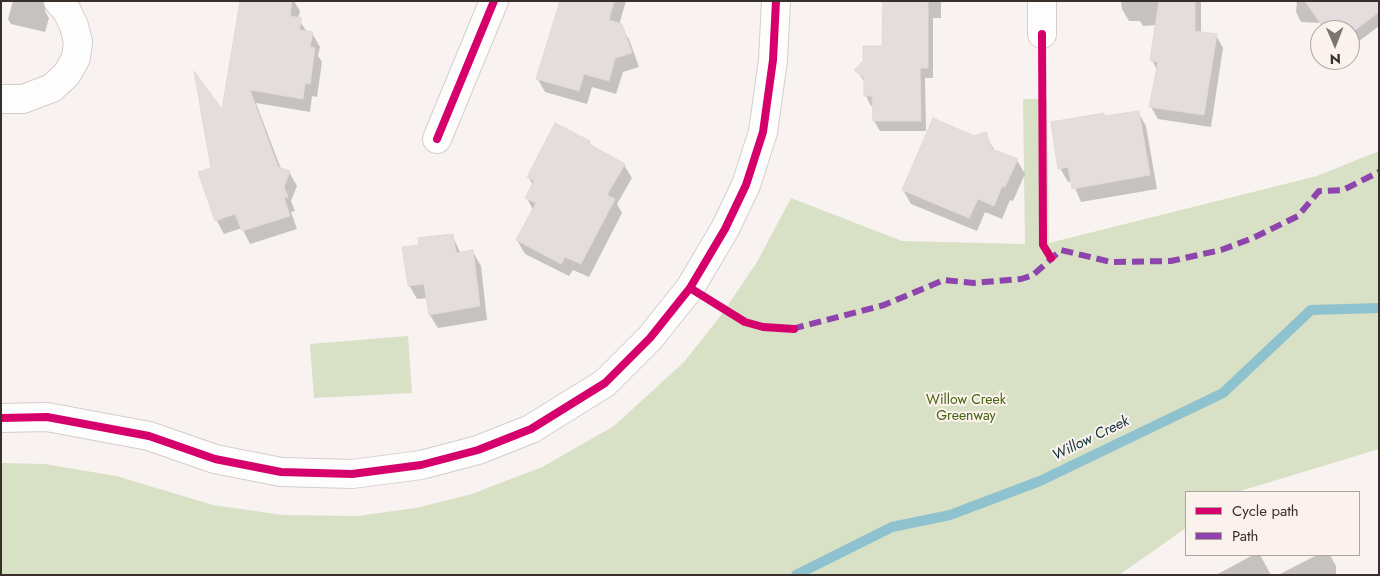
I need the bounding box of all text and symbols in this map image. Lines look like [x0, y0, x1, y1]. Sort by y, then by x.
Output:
north arrow [1310, 20, 1360, 70]
text: N [1330, 49, 1341, 69]
park label: Willow Creek Greenway [926, 393, 1006, 426]
water label: Willow Creek [1050, 413, 1132, 465]
legend [1185, 491, 1360, 556]
text: Cycle path [1232, 500, 1299, 522]
text: Path [1232, 525, 1258, 547]

